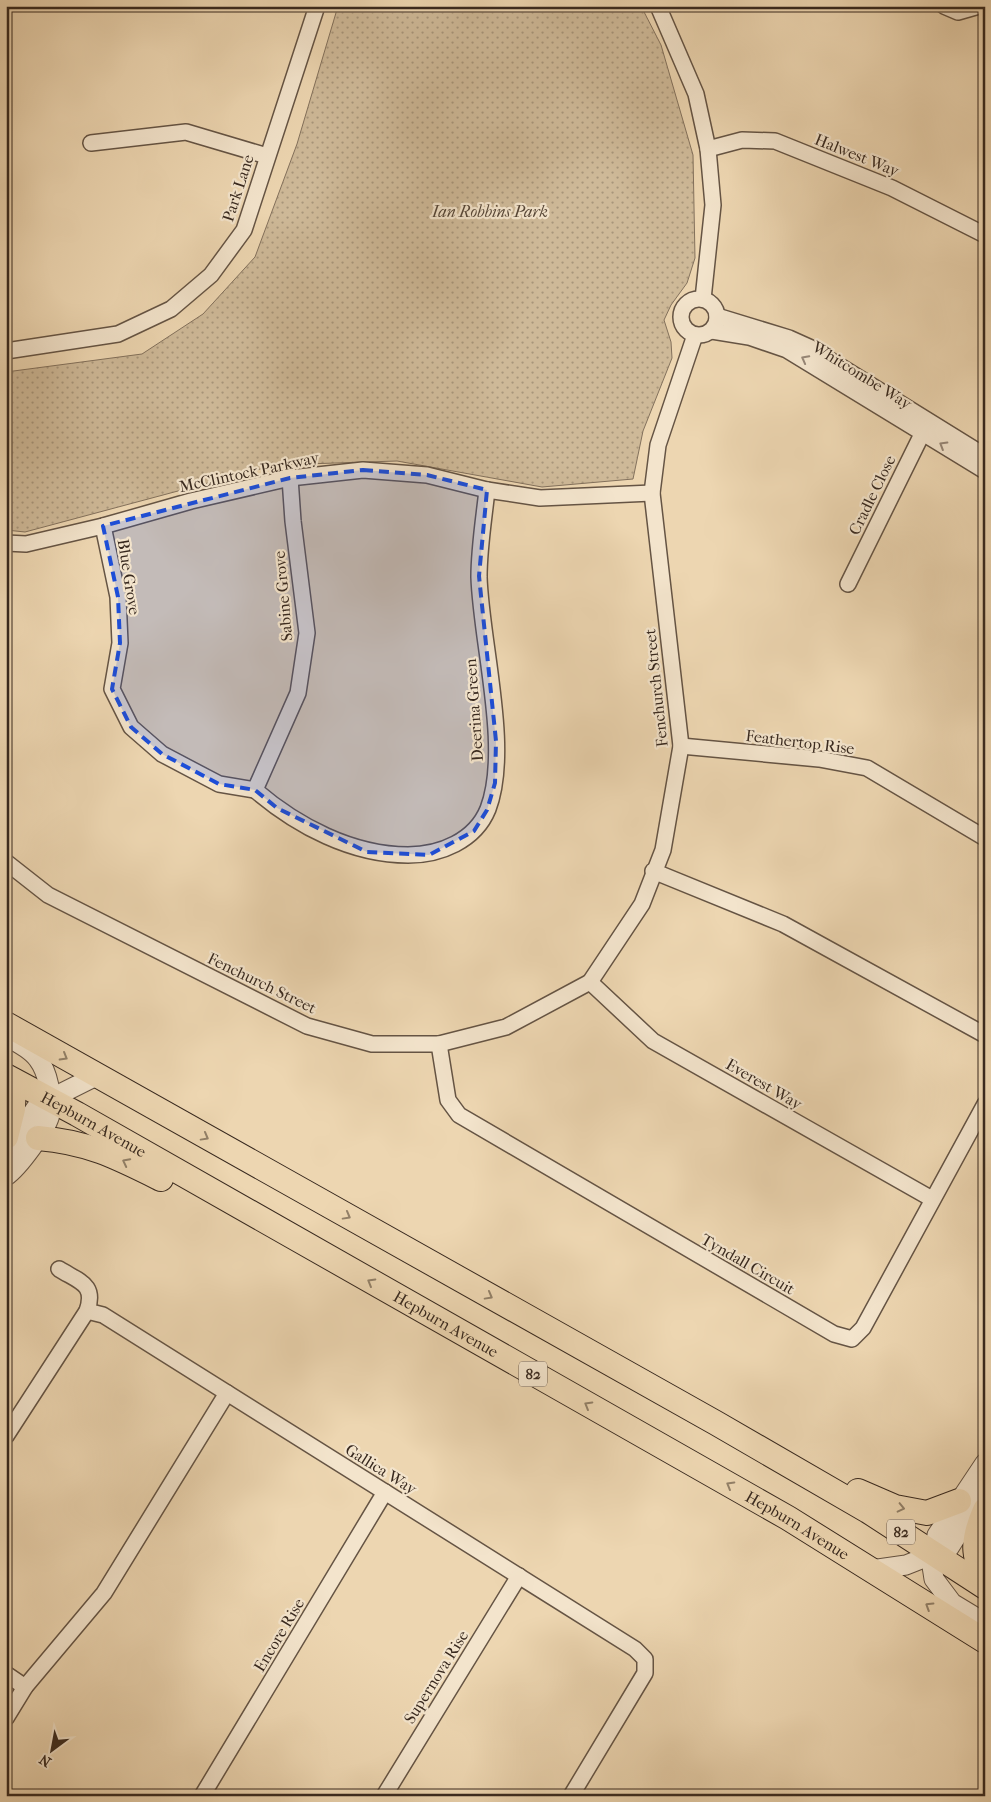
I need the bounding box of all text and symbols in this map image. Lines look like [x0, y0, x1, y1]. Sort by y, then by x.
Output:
street label: Halwest Way [812, 129, 902, 181]
street label: Park Lane [218, 152, 258, 224]
park label: Ian Robbins Park [431, 202, 548, 221]
street label: Whitcombe Way [808, 336, 916, 413]
one-way arrow [801, 356, 810, 366]
one-way arrow [939, 442, 948, 452]
street label: McClintock Parkway [177, 448, 321, 496]
street label: Cradle Close [845, 452, 899, 538]
street label: Blue Grove [114, 538, 144, 616]
street label: Sabine Grove [270, 550, 296, 642]
street label: Fenchurch Street [640, 628, 672, 748]
street label: Deerina Green [461, 657, 487, 762]
street label: Feathertop Rise [745, 726, 855, 758]
street label: Fenchurch Street [204, 948, 320, 1018]
one-way arrow [58, 1051, 67, 1061]
street label: Everest Way [722, 1055, 806, 1114]
street label: Hepburn Avenue [38, 1087, 150, 1161]
one-way arrow [200, 1131, 209, 1141]
one-way arrow [122, 1158, 131, 1168]
one-way arrow [342, 1210, 351, 1220]
street label: Tyndall Circuit [698, 1229, 799, 1299]
one-way arrow [367, 1279, 376, 1289]
street label: Hepburn Avenue [390, 1286, 502, 1361]
one-way arrow [483, 1289, 492, 1299]
road number: 82 [519, 1362, 547, 1386]
one-way arrow [585, 1402, 594, 1412]
street label: Gallica Way [342, 1440, 421, 1499]
one-way arrow [726, 1482, 735, 1492]
street label: Hepburn Avenue [742, 1486, 853, 1563]
one-way arrow [897, 1502, 906, 1513]
road number: 82 [887, 1520, 915, 1544]
street label: Encore Rise [250, 1595, 308, 1675]
one-way arrow [925, 1602, 934, 1612]
street label: Supernova Rise [400, 1627, 472, 1727]
north arrow [28, 1724, 78, 1774]
text: N [36, 1750, 54, 1771]

